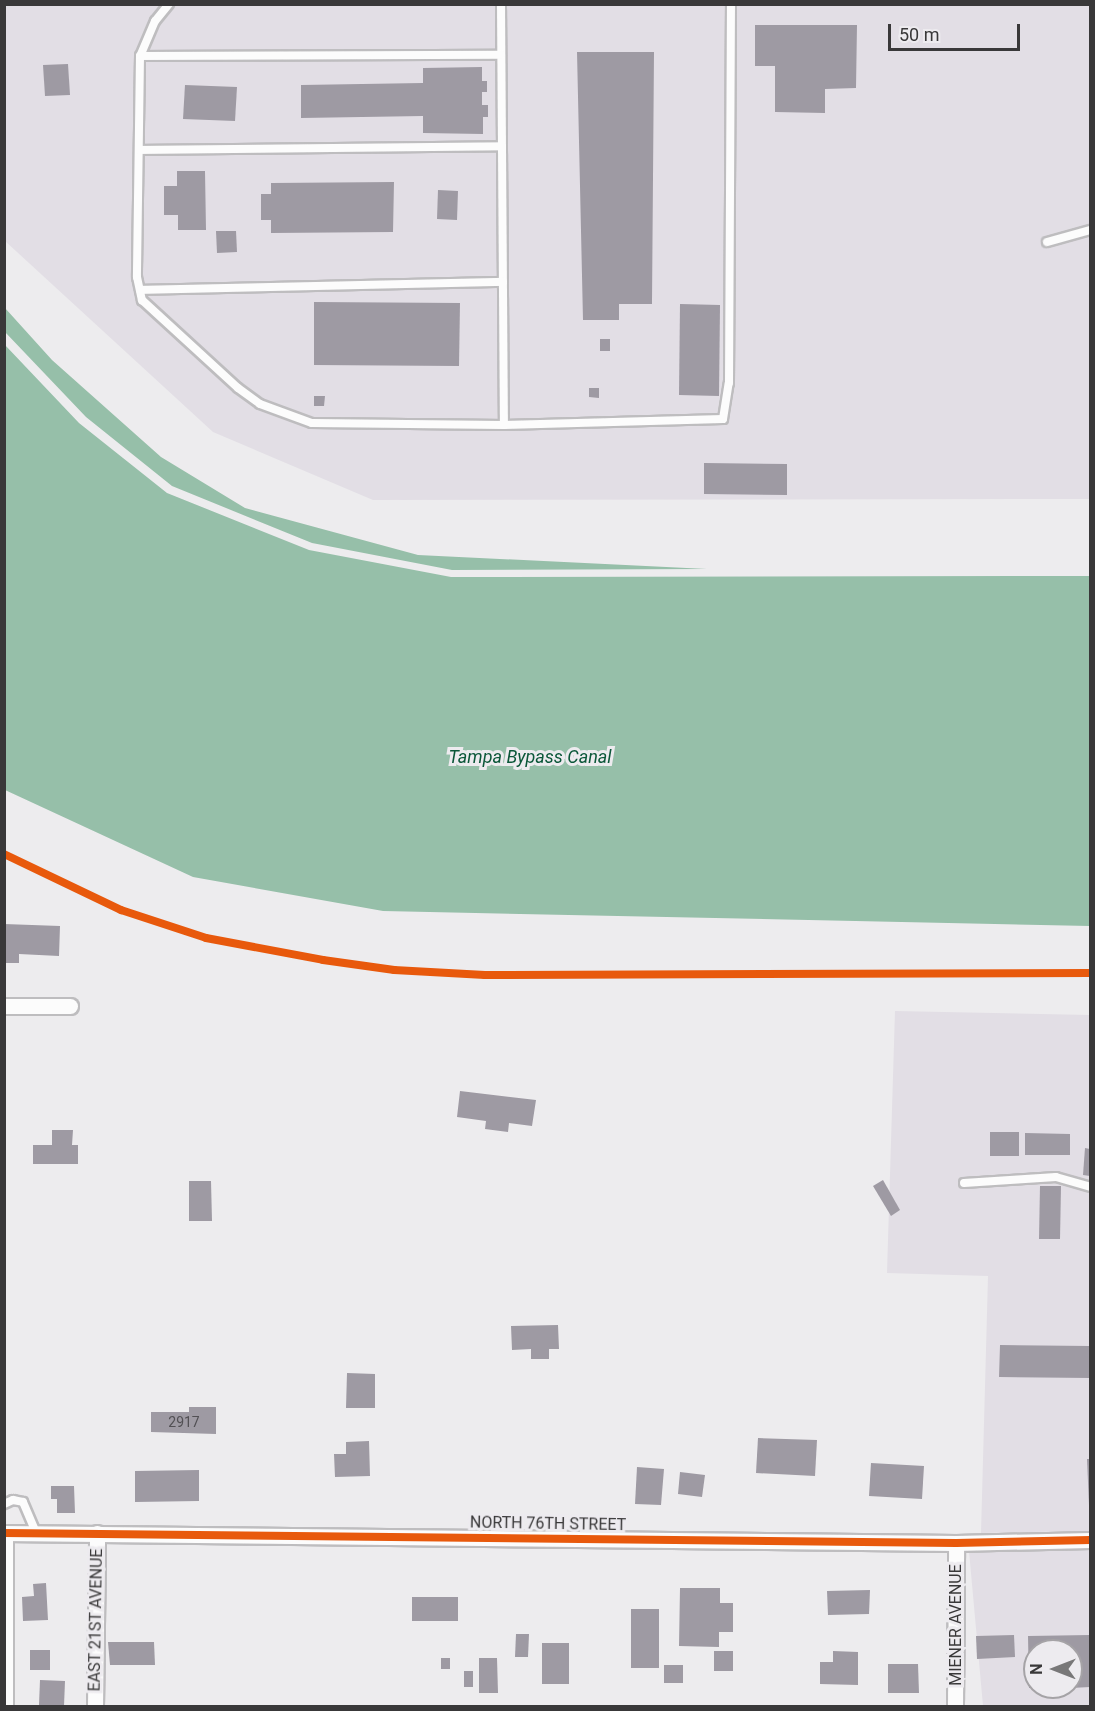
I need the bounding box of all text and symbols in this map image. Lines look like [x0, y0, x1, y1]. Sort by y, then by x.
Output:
scale bar [891, 12, 1023, 50]
text: 50 m [899, 24, 939, 45]
water label: Tampa Bypass Canal [448, 746, 612, 768]
house number: 2917 [168, 1414, 200, 1430]
street label: NORTH 76TH STREET [470, 1513, 626, 1535]
street label: EAST 21ST AVENUE [85, 1548, 107, 1692]
street label: MIENER AVENUE [946, 1564, 966, 1686]
north arrow [1023, 1639, 1083, 1699]
text: N [1027, 1663, 1046, 1675]

